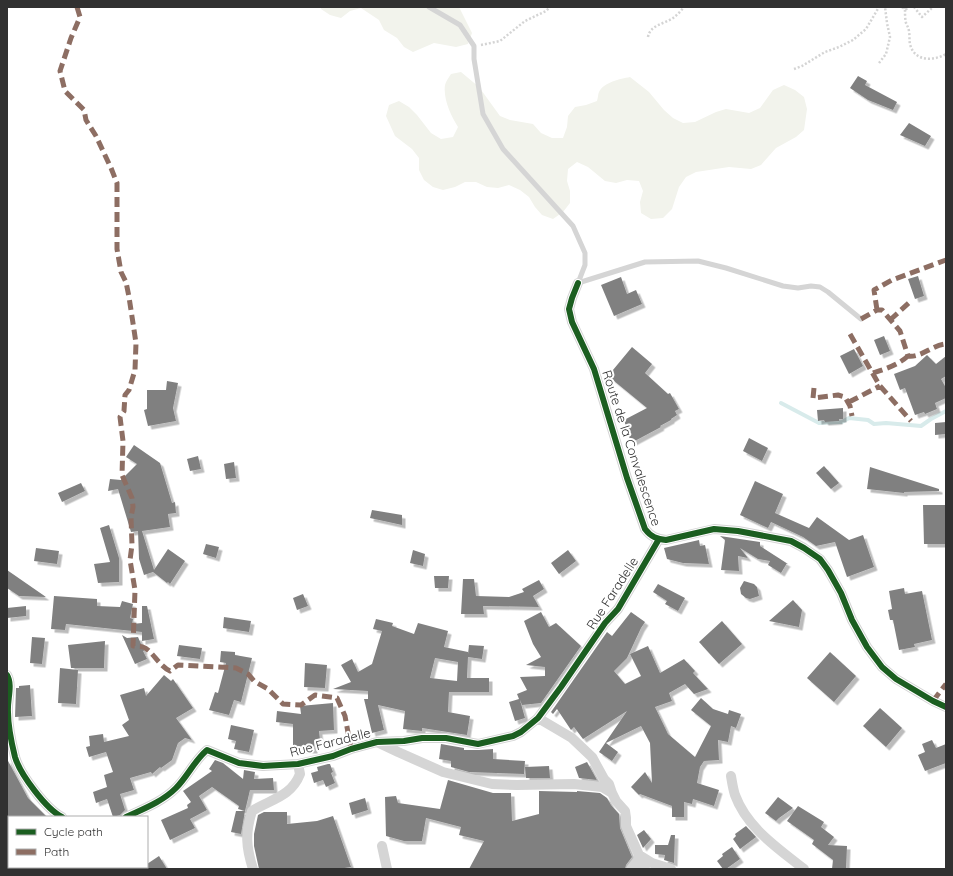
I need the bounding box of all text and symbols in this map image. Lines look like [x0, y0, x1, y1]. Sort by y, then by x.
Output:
street label: Route de la Convalescence [599, 368, 665, 528]
street label: Rue Faradelle [583, 554, 641, 632]
street label: Rue Faradelle [288, 724, 372, 760]
legend [8, 816, 148, 868]
text: Cycle path [44, 824, 103, 839]
text: Path [44, 844, 69, 859]

